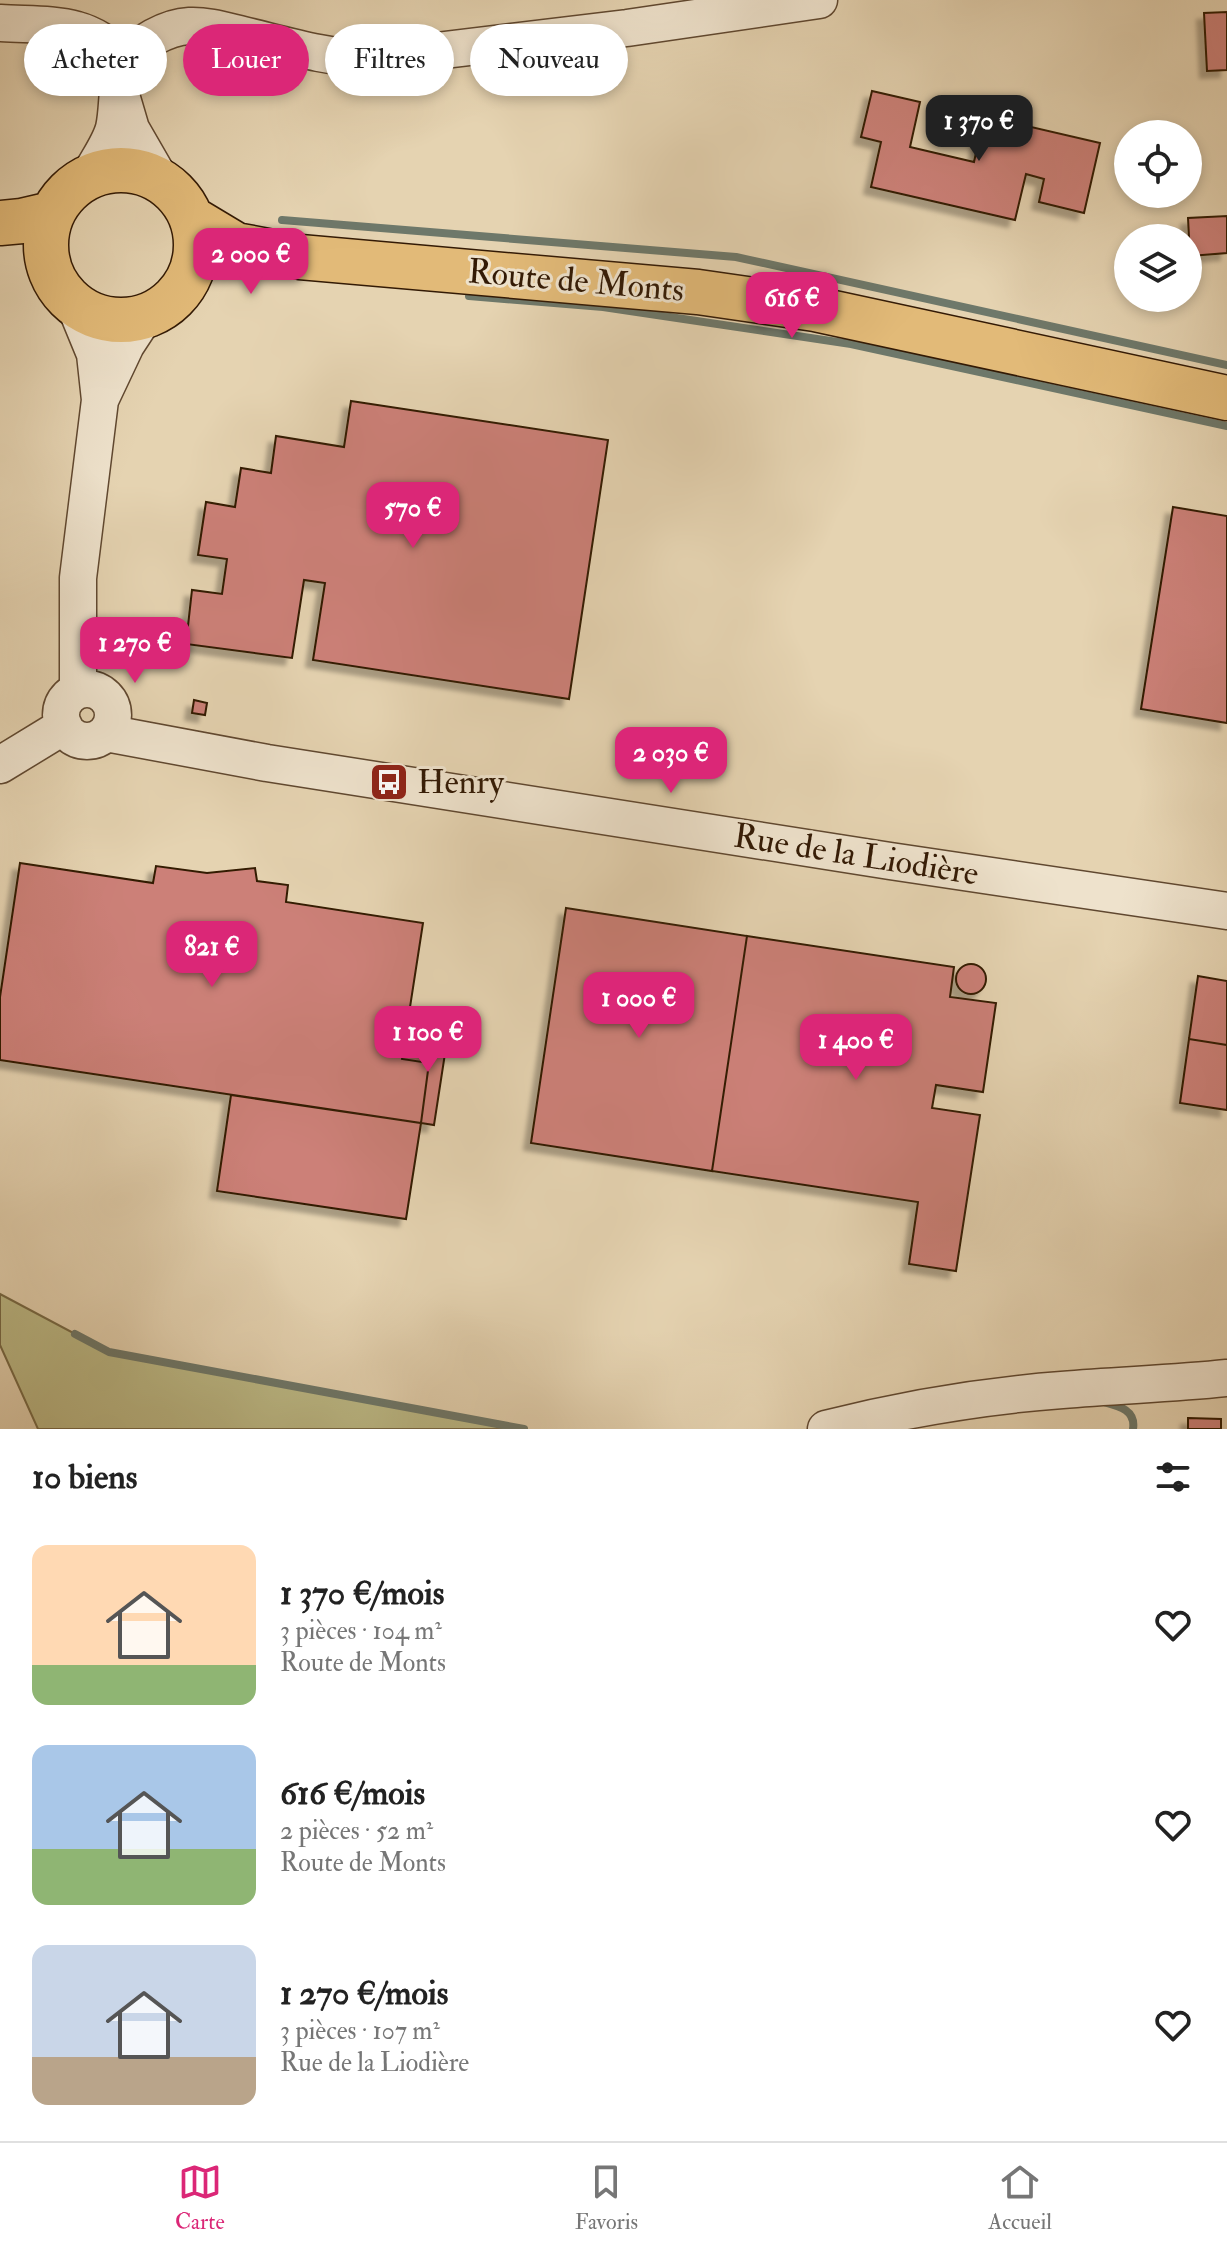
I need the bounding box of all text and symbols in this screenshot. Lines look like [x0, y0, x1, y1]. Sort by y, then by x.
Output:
chip: Acheter [24, 24, 167, 96]
chip: Louer [183, 24, 309, 96]
chip: Filtres [325, 24, 454, 96]
chip: Nouveau [470, 24, 628, 96]
pin: 1 370 € [905, 95, 1053, 163]
text: 1 370 € [944, 105, 1014, 137]
map controls [1114, 120, 1202, 312]
button: locate [1114, 120, 1202, 208]
button: layers [1114, 224, 1202, 312]
pin: 2 000 € [177, 228, 325, 296]
text: 2 000 € [211, 238, 291, 270]
street label: Route de Monts [466, 250, 686, 312]
pin: 616 € [736, 272, 848, 340]
text: 616 € [764, 282, 820, 314]
pin: 570 € [357, 482, 469, 550]
text: 570 € [384, 492, 442, 524]
pin: 1 270 € [61, 617, 209, 685]
text: 1 270 € [98, 627, 172, 659]
pin: 2 030 € [597, 727, 745, 795]
text: 2 030 € [633, 737, 709, 769]
bus stop icon: Henry [368, 761, 410, 803]
place label: Henry [417, 761, 505, 804]
street label: Rue de la Liodière [730, 814, 982, 896]
pin: 821 € [156, 921, 268, 989]
text: 821 € [184, 931, 240, 963]
pin: 1 000 € [565, 972, 713, 1040]
text: 1 000 € [601, 982, 677, 1014]
pin: 1 100 € [354, 1006, 502, 1074]
pin: 1 400 € [782, 1014, 930, 1082]
text: 1 100 € [392, 1016, 464, 1048]
text: 1 400 € [818, 1024, 894, 1056]
icon: filters [1151, 1455, 1195, 1499]
text: 10 biens [32, 1456, 137, 1499]
text: 1 370 €/mois [280, 1572, 444, 1615]
icon: home [96, 1577, 192, 1673]
icon: heart [1151, 1603, 1195, 1647]
text: 3 pièces · 104 m² [280, 1615, 442, 1647]
text: Route de Monts [280, 1647, 446, 1679]
text: 616 €/mois [280, 1772, 425, 1815]
icon: home [96, 1777, 192, 1873]
icon: heart [1151, 1803, 1195, 1847]
text: 2 pièces · 52 m² [280, 1815, 433, 1847]
text: Route de Monts [280, 1847, 446, 1879]
text: 1 270 €/mois [280, 1972, 448, 2015]
icon: home [96, 1977, 192, 2073]
icon: heart [1151, 2003, 1195, 2047]
text: 3 pièces · 107 m² [280, 2015, 440, 2047]
text: Rue de la Liodière [280, 2047, 469, 2079]
tab: Carte [175, 2160, 225, 2236]
tab: Favoris [575, 2160, 638, 2236]
tab: Accueil [988, 2160, 1052, 2236]

